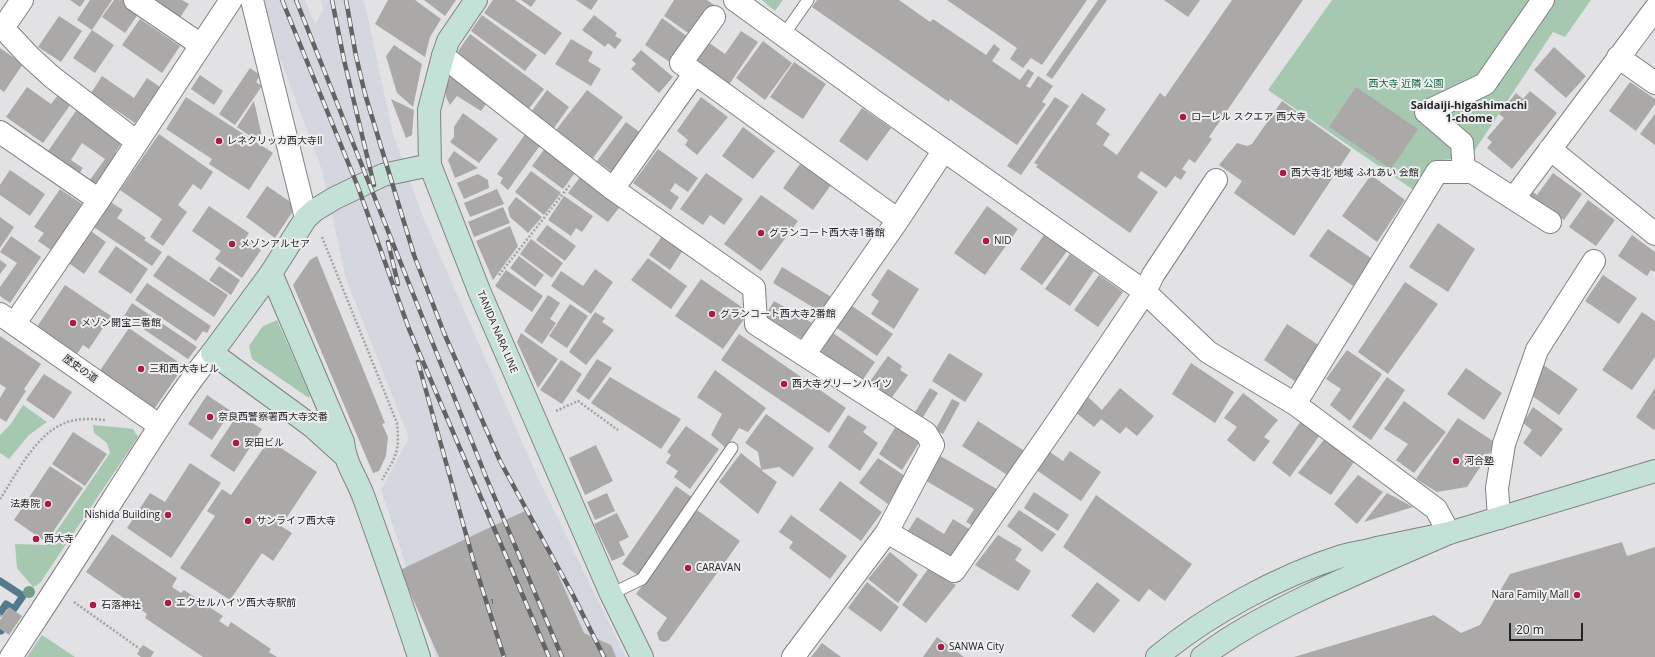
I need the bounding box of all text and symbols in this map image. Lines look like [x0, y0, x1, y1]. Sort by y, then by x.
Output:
park label: 西大寺 近隣 公園 [1368, 78, 1444, 90]
district label: Saidaiji-higashimachi 1-chome [1411, 99, 1527, 125]
place label: ローレル スクエア 西大寺 [1191, 111, 1306, 123]
marker: ローレル スクエア 西大寺 [1178, 112, 1188, 122]
place label: レネクリッカ西大寺II [227, 135, 323, 147]
marker: レネクリッカ西大寺II [214, 136, 224, 146]
place label: 西大寺北 地域 ふれあい 会館 [1291, 167, 1419, 179]
marker: 西大寺北 地域 ふれあい 会館 [1278, 168, 1288, 178]
place label: グランコート西大寺1番館 [769, 227, 885, 239]
marker: グランコート西大寺1番館 [756, 228, 766, 238]
place label: NID [994, 235, 1012, 247]
marker: NID [981, 236, 991, 246]
place label: メゾンアルセア [240, 238, 310, 250]
marker: メゾンアルセア [227, 239, 237, 249]
street label: TANIDA NARA LINE [474, 289, 520, 375]
place label: グランコート西大寺2番館 [720, 308, 836, 320]
marker: グランコート西大寺2番館 [707, 309, 717, 319]
place label: メゾン開宝二番館 [81, 317, 161, 329]
marker: メゾン開宝二番館 [68, 318, 78, 328]
street label: 歴史の道 [60, 353, 100, 385]
place label: 三和西大寺ビル [149, 363, 219, 375]
marker: 三和西大寺ビル [136, 364, 146, 374]
place label: 西大寺グリーンハイツ [792, 378, 892, 390]
marker: 西大寺グリーンハイツ [779, 379, 789, 389]
place label: 奈良西警察署西大寺交番 [218, 411, 328, 423]
marker: 奈良西警察署西大寺交番 [205, 412, 215, 422]
place label: 安田ビル [244, 437, 284, 449]
marker: 安田ビル [231, 438, 241, 448]
place label: 河合塾 [1464, 455, 1494, 467]
marker: 河合塾 [1451, 456, 1461, 466]
place label: 法寿院 [10, 498, 40, 510]
marker: 法寿院 [43, 499, 53, 509]
place label: Nishida Building [84, 509, 160, 521]
marker: Nishida Building [163, 510, 173, 520]
place label: サンライフ西大寺 [256, 515, 336, 527]
marker: サンライフ西大寺 [243, 516, 253, 526]
place label: 西大寺 [44, 533, 74, 545]
marker: 西大寺 [31, 534, 41, 544]
place label: CARAVAN [696, 562, 741, 574]
marker: CARAVAN [683, 563, 693, 573]
place label: Nara Family Mall [1491, 589, 1569, 601]
marker: Nara Family Mall [1572, 590, 1582, 600]
place label: エクセルハイツ西大寺駅前 [176, 597, 296, 609]
house number: 1 [490, 597, 494, 607]
marker: エクセルハイツ西大寺駅前 [163, 598, 173, 608]
place label: 石落神社 [101, 599, 141, 611]
marker: 石落神社 [88, 600, 98, 610]
scale bar [1511, 615, 1585, 641]
text: 20 m [1516, 621, 1544, 638]
place label: SANWA City [949, 641, 1004, 653]
marker: SANWA City [936, 642, 946, 652]

